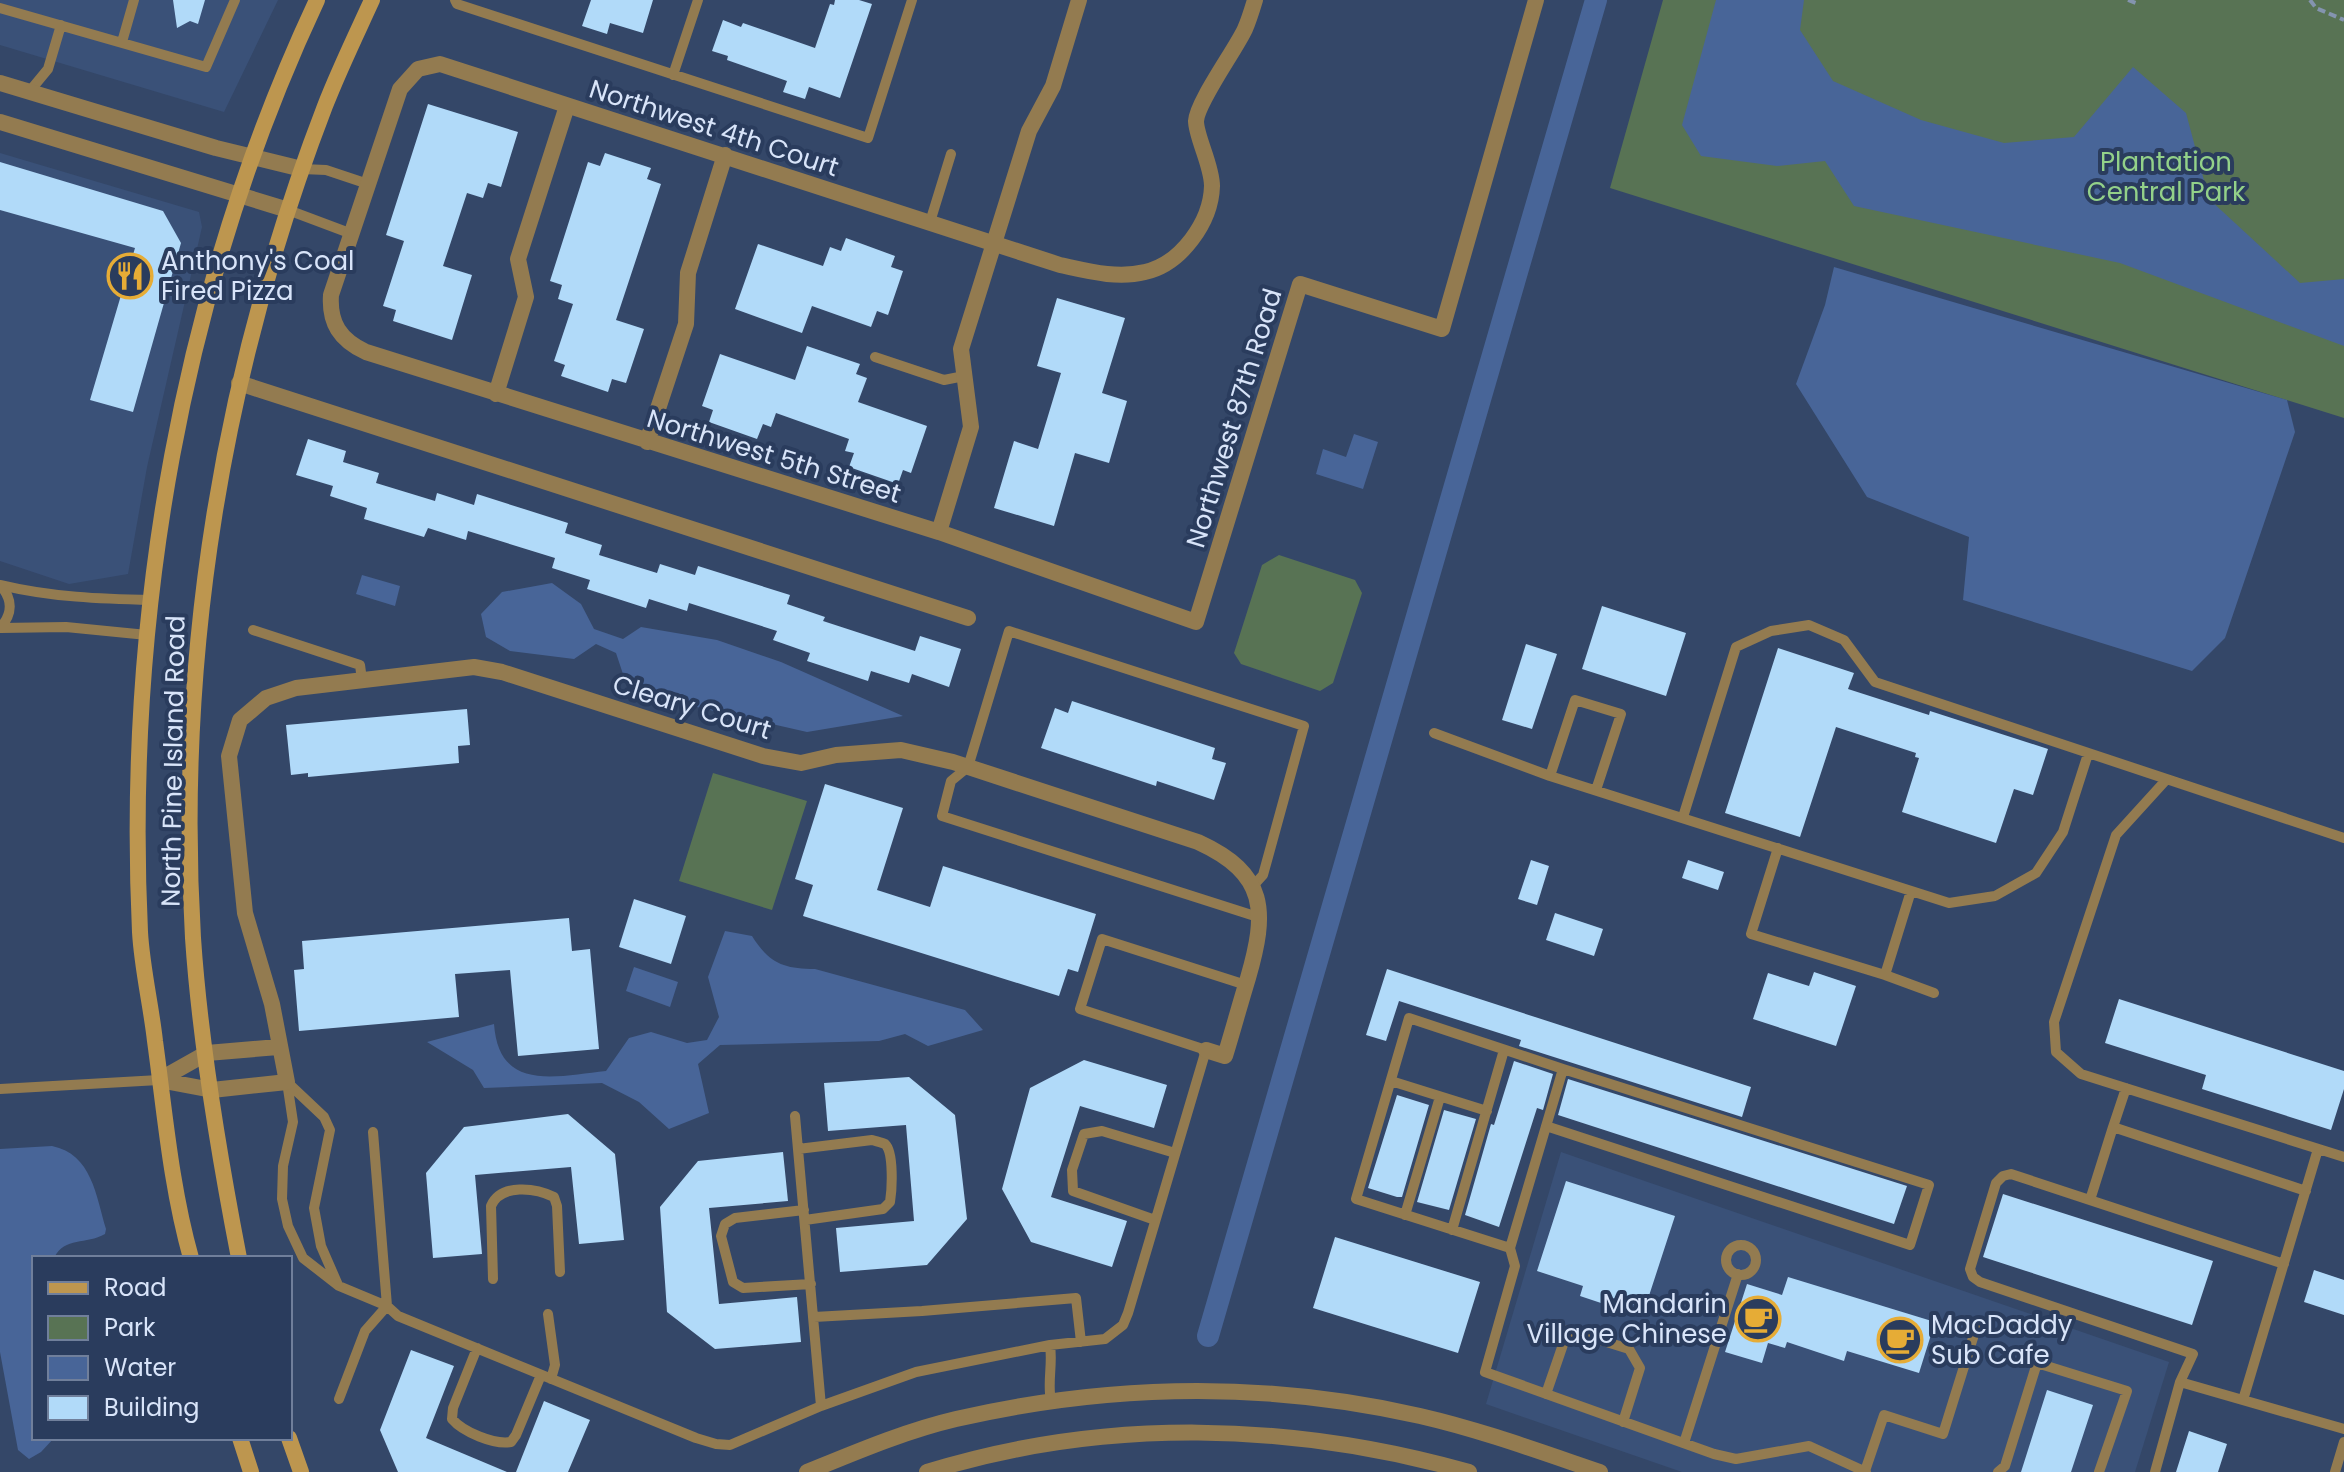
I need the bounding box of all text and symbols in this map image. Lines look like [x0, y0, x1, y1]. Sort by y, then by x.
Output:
street label: Northwest 4th Court [585, 71, 843, 185]
park label: Plantation Central Park [2087, 144, 2246, 210]
place label: Anthony's Coal Fired Pizza [161, 243, 355, 309]
restaurant icon: Anthony's Coal Fired Pizza [106, 252, 154, 300]
street label: Northwest 87th Road [1177, 284, 1291, 552]
street label: Northwest 5th Street [643, 400, 905, 512]
street label: North Pine Island Road [152, 615, 194, 907]
street label: Cleary Court [608, 666, 776, 748]
legend [32, 1256, 292, 1440]
text: Road [104, 1271, 166, 1304]
place label: Mandarin Village Chinese [1526, 1286, 1727, 1352]
cafe icon: Mandarin Village Chinese [1734, 1295, 1782, 1343]
place label: MacDaddy Sub Cafe [1931, 1307, 2073, 1373]
text: Park [104, 1311, 156, 1344]
cafe icon: MacDaddy Sub Cafe [1876, 1316, 1924, 1364]
text: Water [104, 1351, 176, 1384]
text: Building [104, 1391, 200, 1424]

